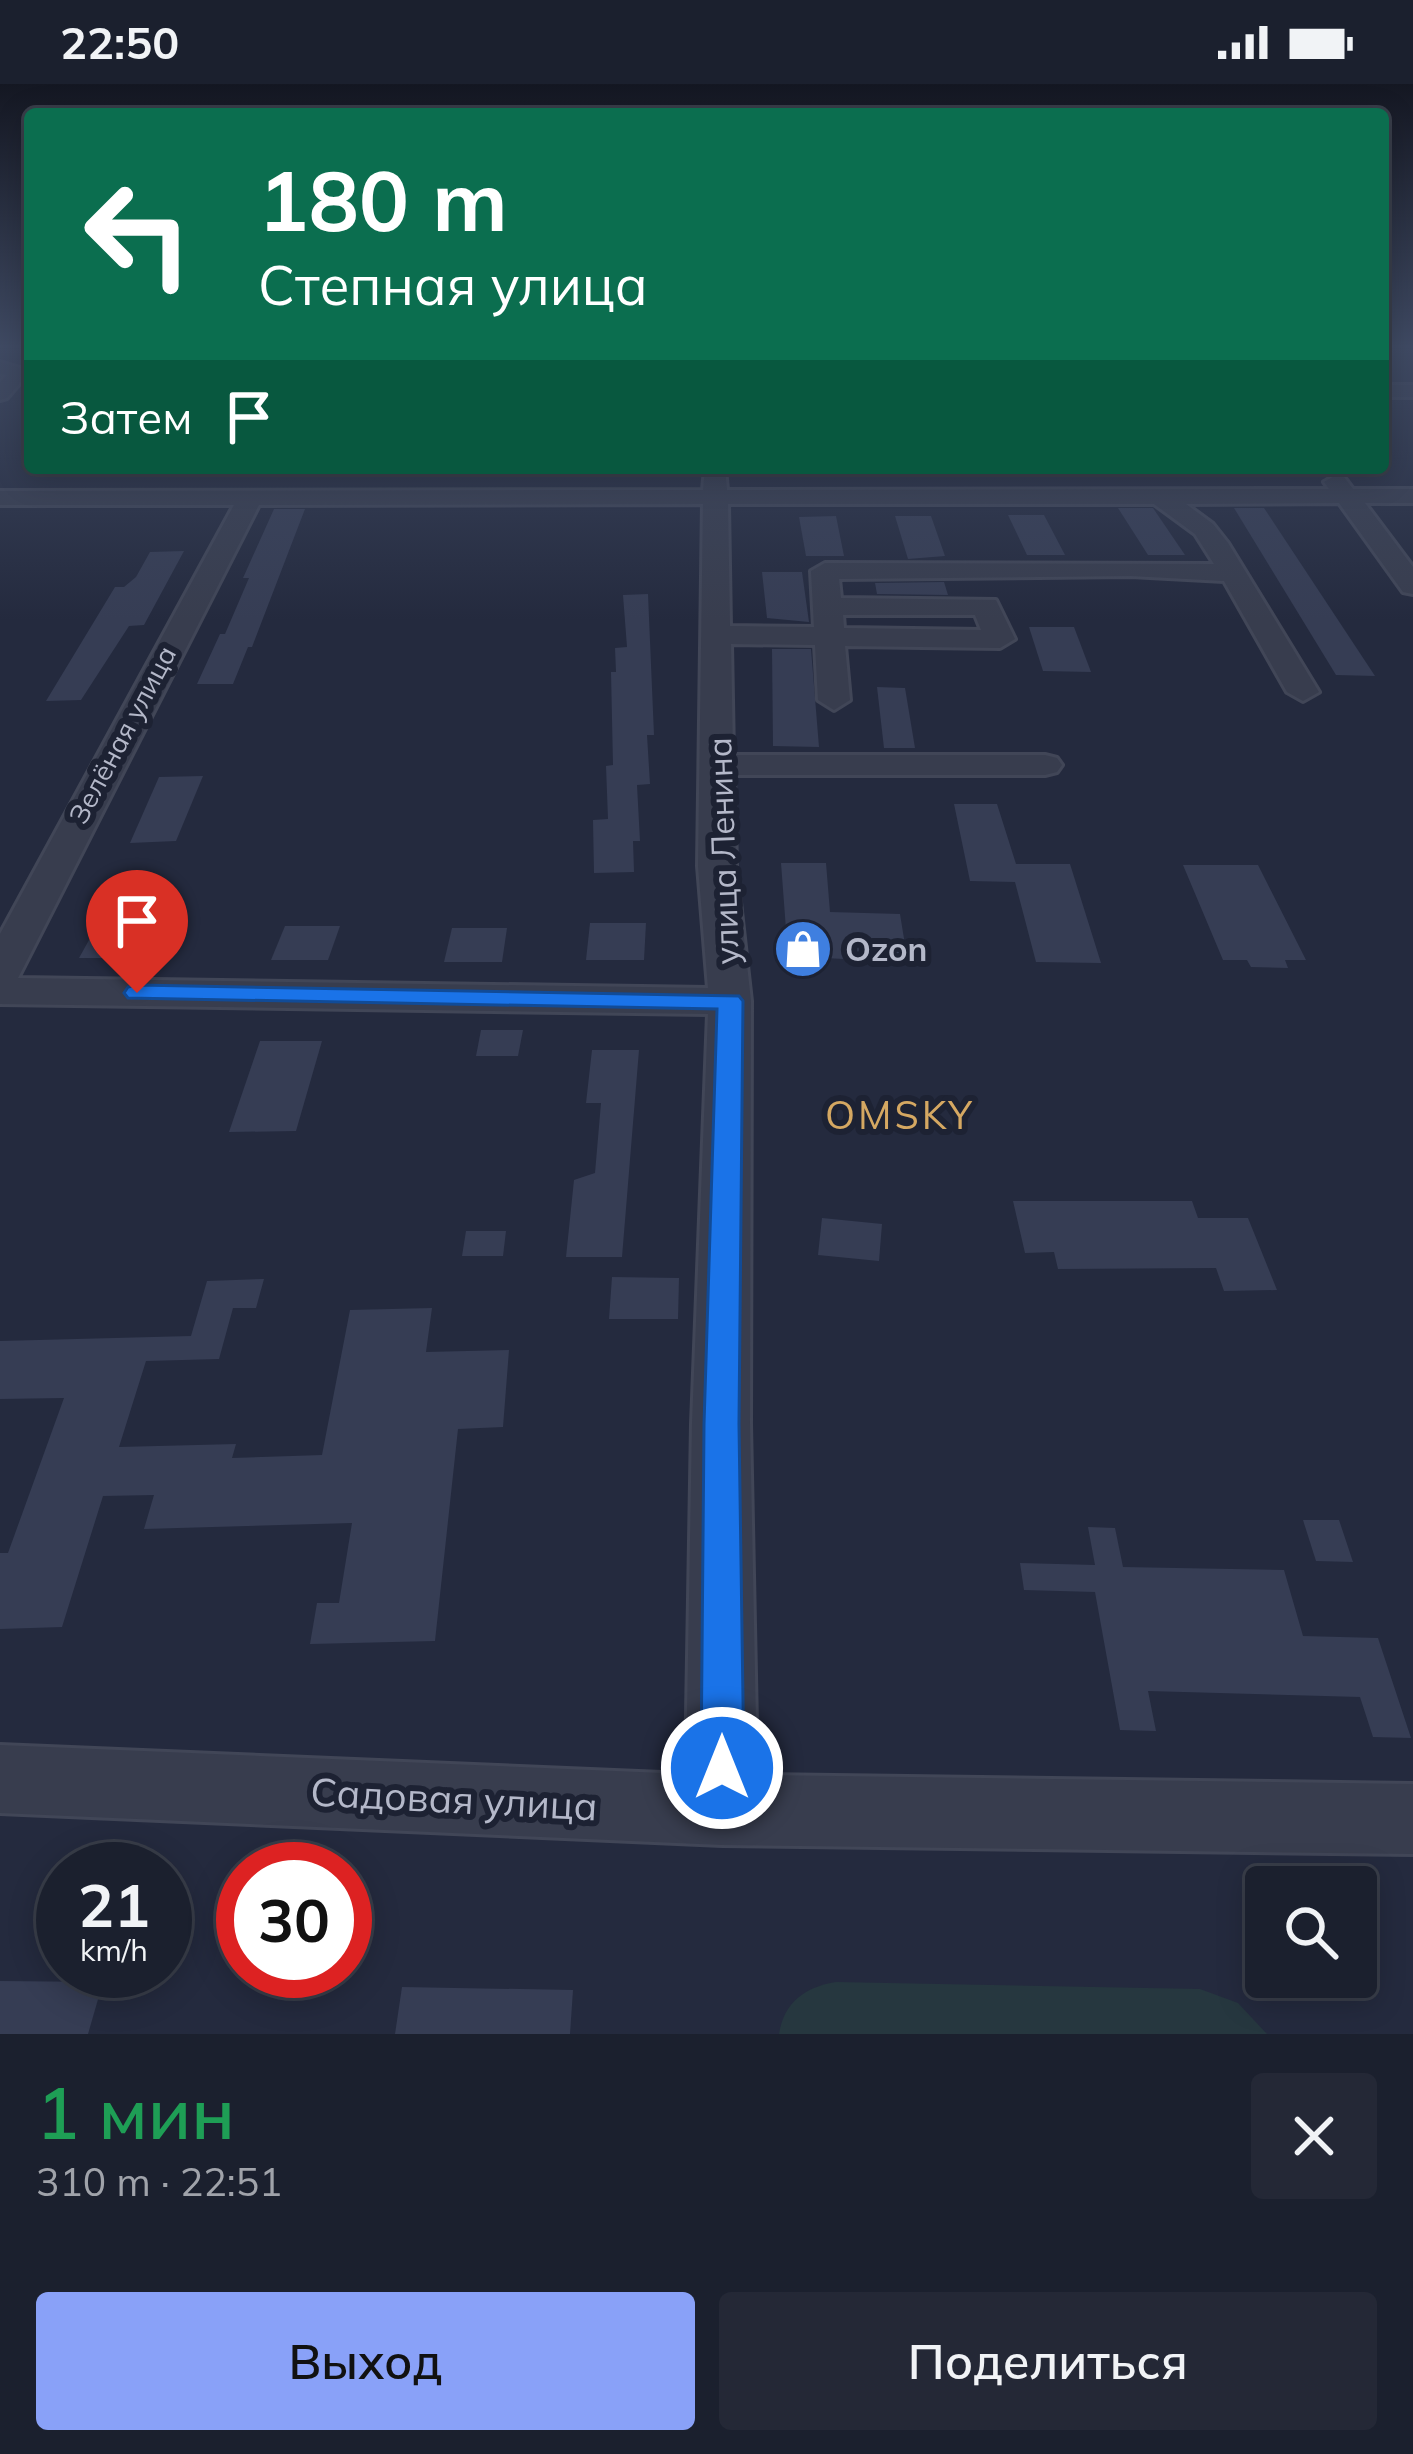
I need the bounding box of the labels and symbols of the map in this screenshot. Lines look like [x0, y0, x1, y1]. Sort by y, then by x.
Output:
street label: Зелёная улица [61, 640, 183, 829]
street label: улица Ленина [698, 737, 747, 965]
pin [86, 870, 188, 993]
shop icon: Ozon [772, 918, 834, 980]
place label: Ozon [845, 928, 927, 969]
district label: OMSKY [825, 1090, 975, 1139]
position arrow [659, 1705, 785, 1831]
street label: Садовая улица [309, 1767, 599, 1830]
speed limit sign: 30 [216, 1842, 372, 1998]

